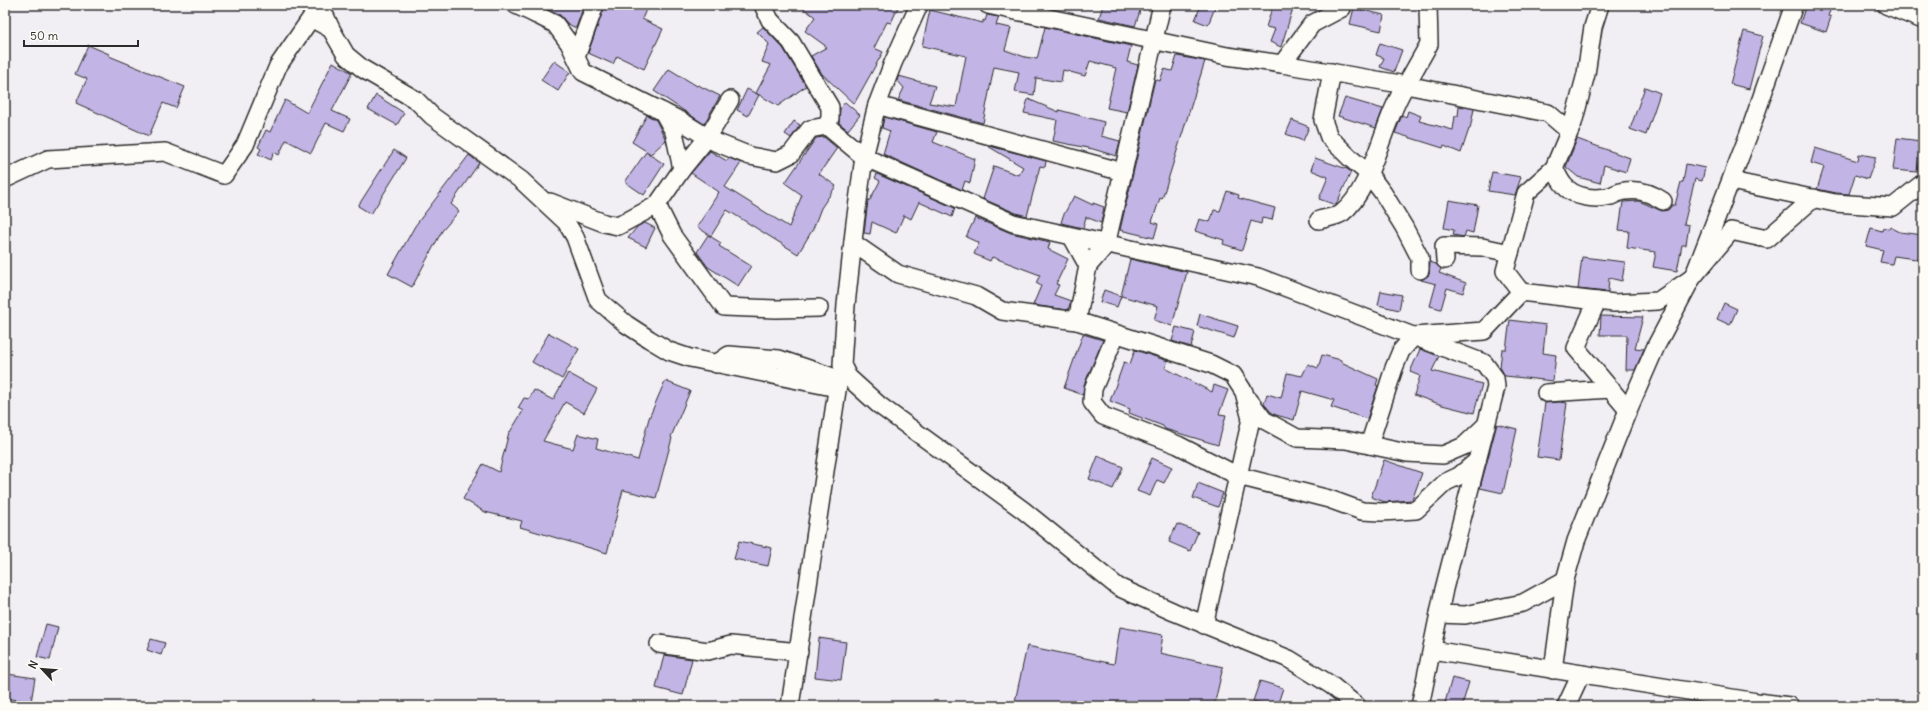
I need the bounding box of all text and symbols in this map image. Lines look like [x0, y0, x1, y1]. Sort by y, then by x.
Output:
scale bar [24, 22, 138, 48]
text: 50 m [30, 28, 59, 43]
north arrow [22, 649, 62, 689]
text: N [25, 658, 41, 671]

